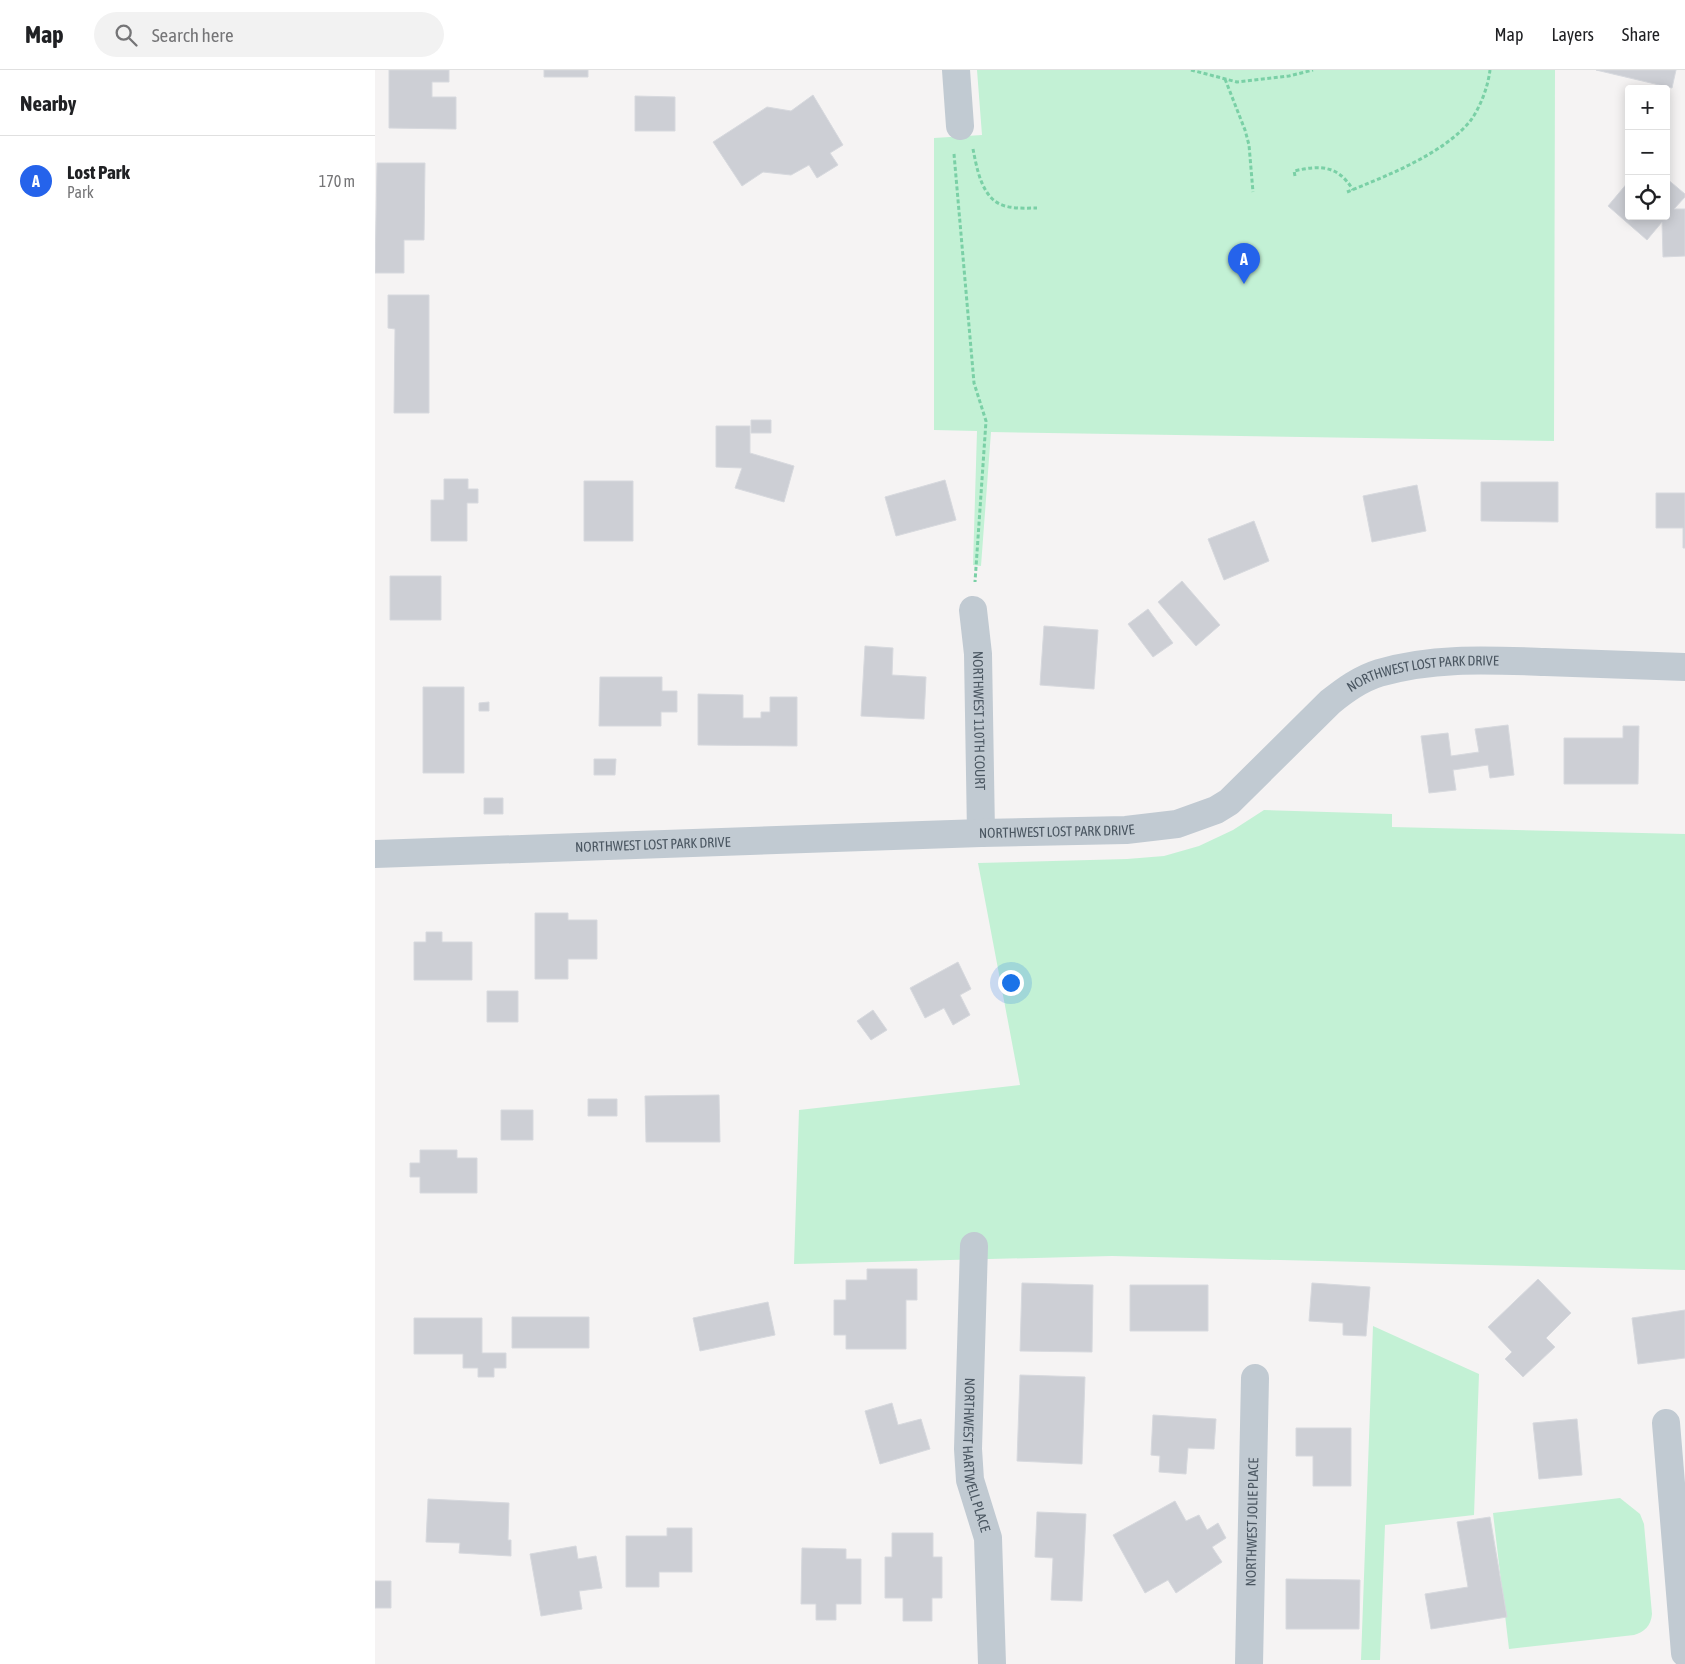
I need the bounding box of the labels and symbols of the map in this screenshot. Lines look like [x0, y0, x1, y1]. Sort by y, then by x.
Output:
pin: A [1228, 243, 1260, 284]
street label: NORTHWEST 110TH COURT [970, 651, 988, 791]
street label: NORTHWEST LOST PARK DRIVE [1344, 652, 1499, 695]
street label: NORTHWEST LOST PARK DRIVE [979, 821, 1135, 841]
street label: NORTHWEST LOST PARK DRIVE [575, 834, 731, 855]
your location [998, 970, 1024, 996]
street label: NORTHWEST HARTWELL PLACE [960, 1378, 994, 1534]
street label: NORTHWEST JOLIE PLACE [1243, 1457, 1261, 1587]

